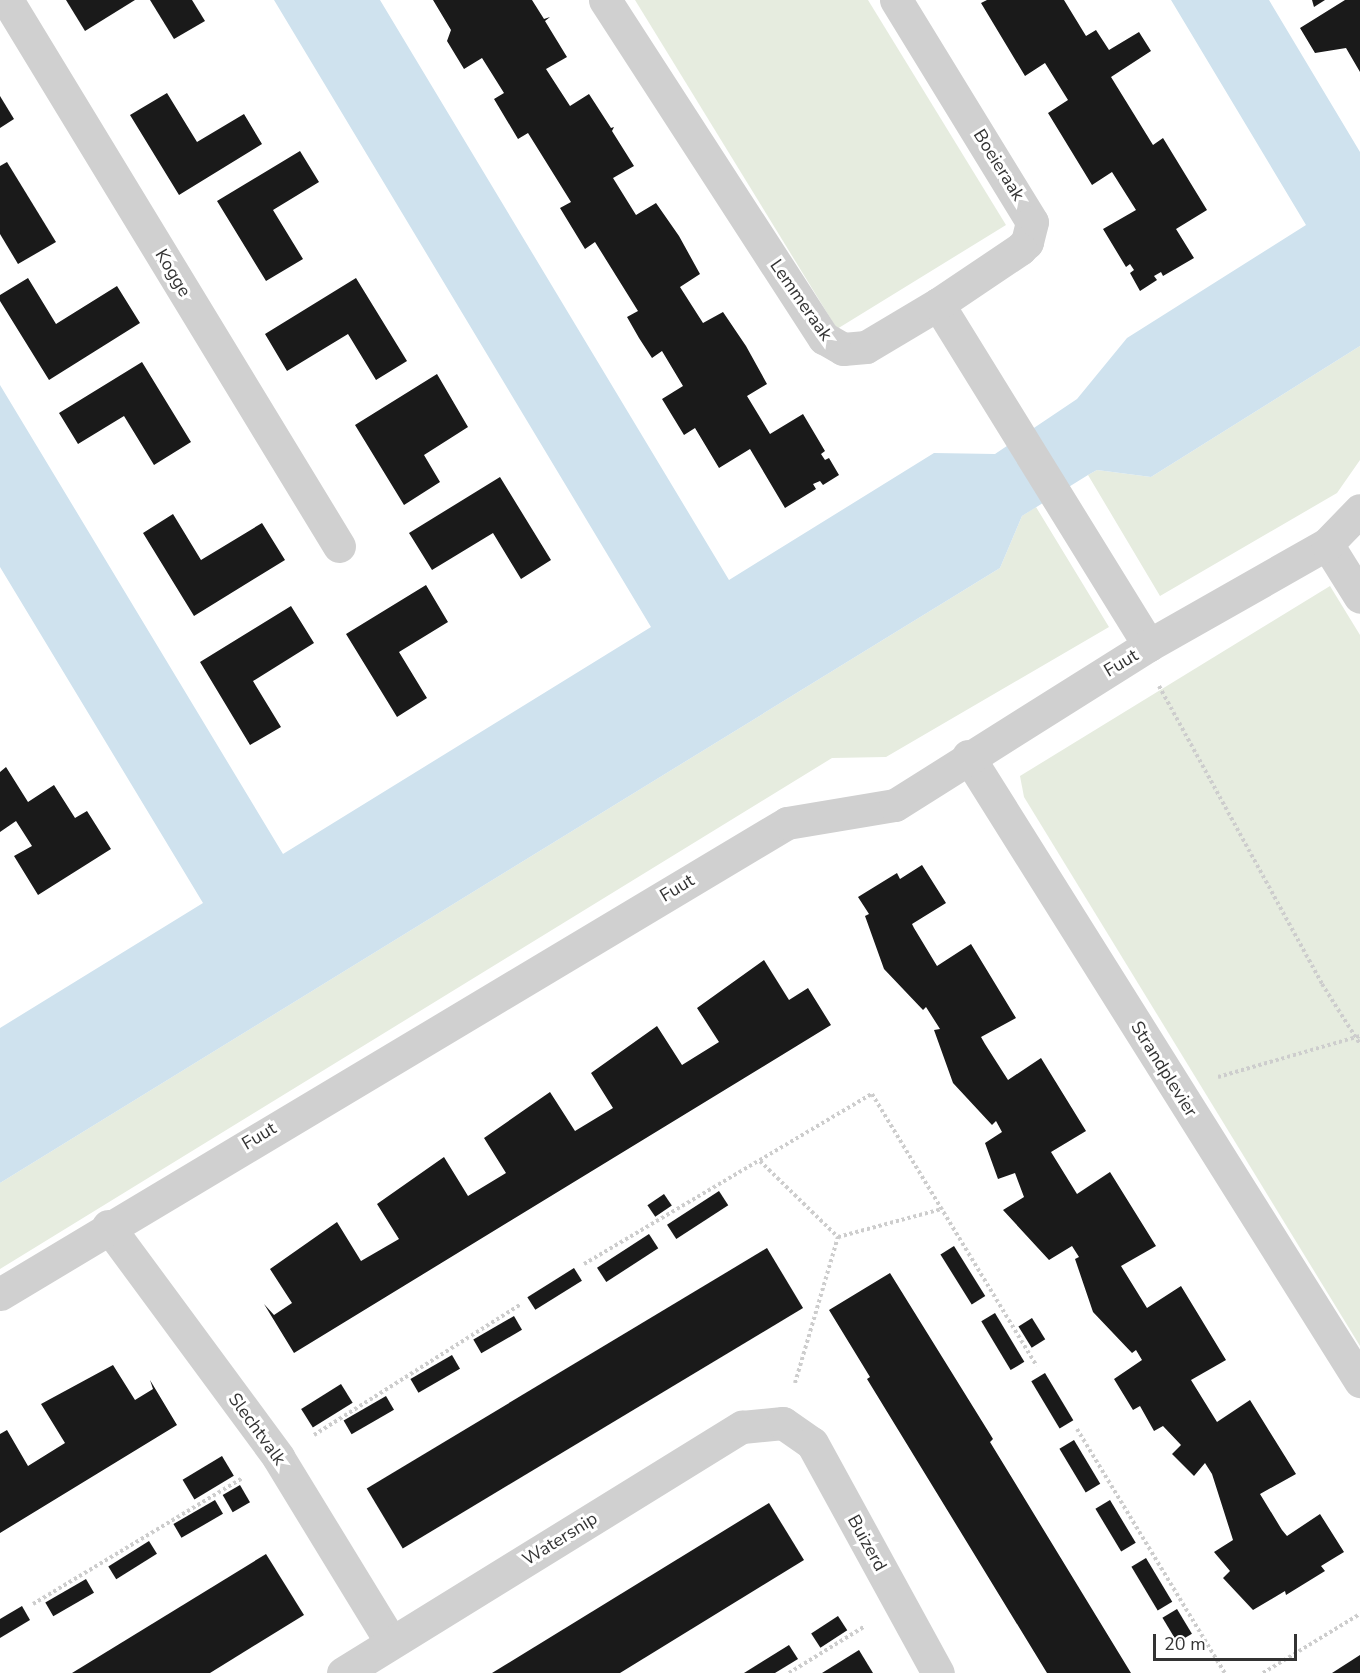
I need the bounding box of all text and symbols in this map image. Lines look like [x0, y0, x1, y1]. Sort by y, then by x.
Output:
street label: Boeieraak [969, 125, 1029, 205]
street label: Kogge [150, 245, 196, 301]
street label: Lemmeraak [765, 255, 837, 345]
street label: Fuut [1100, 644, 1142, 682]
street label: Fuut [656, 869, 698, 907]
street label: Strandplevier [1126, 1017, 1202, 1121]
street label: Fuut [238, 1117, 280, 1155]
street label: Slechtvalk [224, 1389, 290, 1469]
street label: Watersnip [519, 1508, 601, 1570]
street label: Buizerd [843, 1511, 891, 1575]
scale bar [1156, 1622, 1300, 1660]
text: 20 m [1164, 1632, 1206, 1656]

